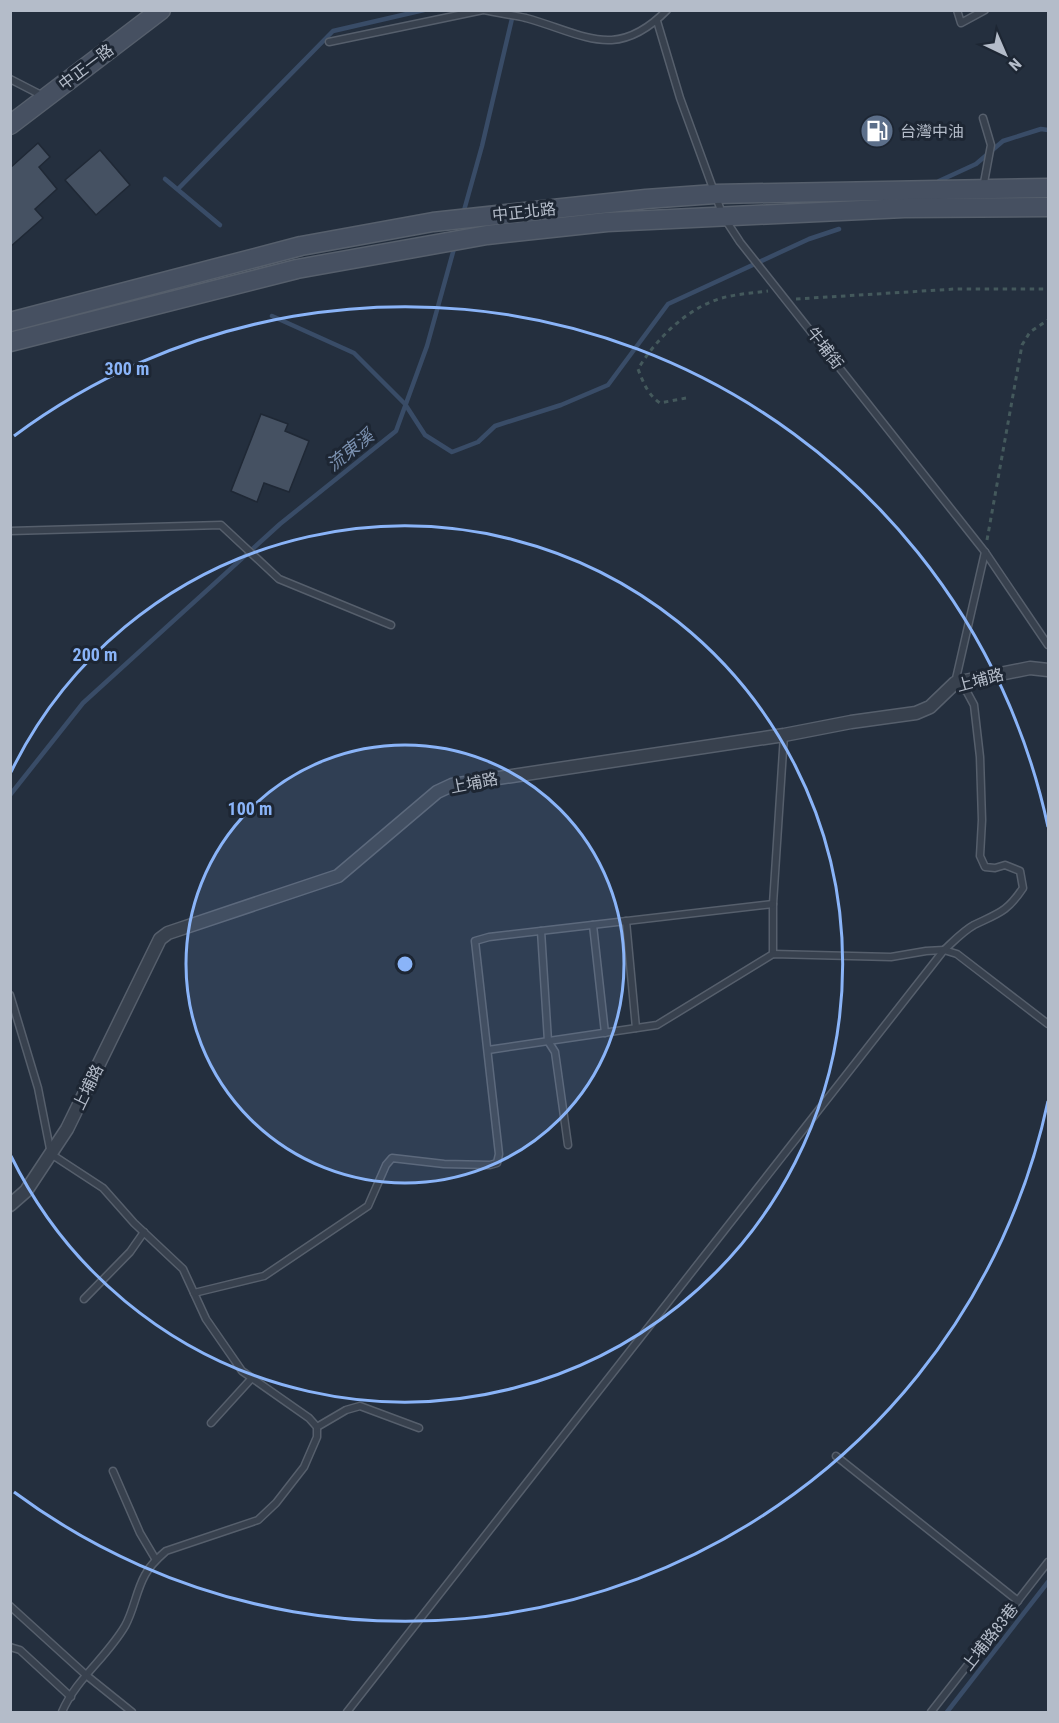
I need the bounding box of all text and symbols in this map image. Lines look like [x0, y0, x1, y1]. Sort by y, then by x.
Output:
north arrow [975, 24, 1035, 84]
street label: 中正一路 [55, 40, 117, 94]
text: N [1005, 54, 1025, 75]
fuel station icon: 台灣中油 [859, 113, 895, 149]
place label: 台灣中油 [900, 122, 964, 141]
street label: 中正北路 [491, 199, 557, 225]
street label: 牛埔街 [803, 323, 847, 373]
text: 300 m [105, 358, 149, 379]
water label: 流東溪 [322, 423, 380, 475]
text: 200 m [73, 644, 117, 665]
street label: 上埔路 [954, 665, 1006, 695]
street label: 上埔路 [449, 769, 499, 797]
text: 100 m [228, 798, 272, 819]
centre of rings [395, 954, 415, 974]
street label: 上埔路 [69, 1061, 107, 1113]
street label: 上埔路83巷 [958, 1600, 1022, 1674]

